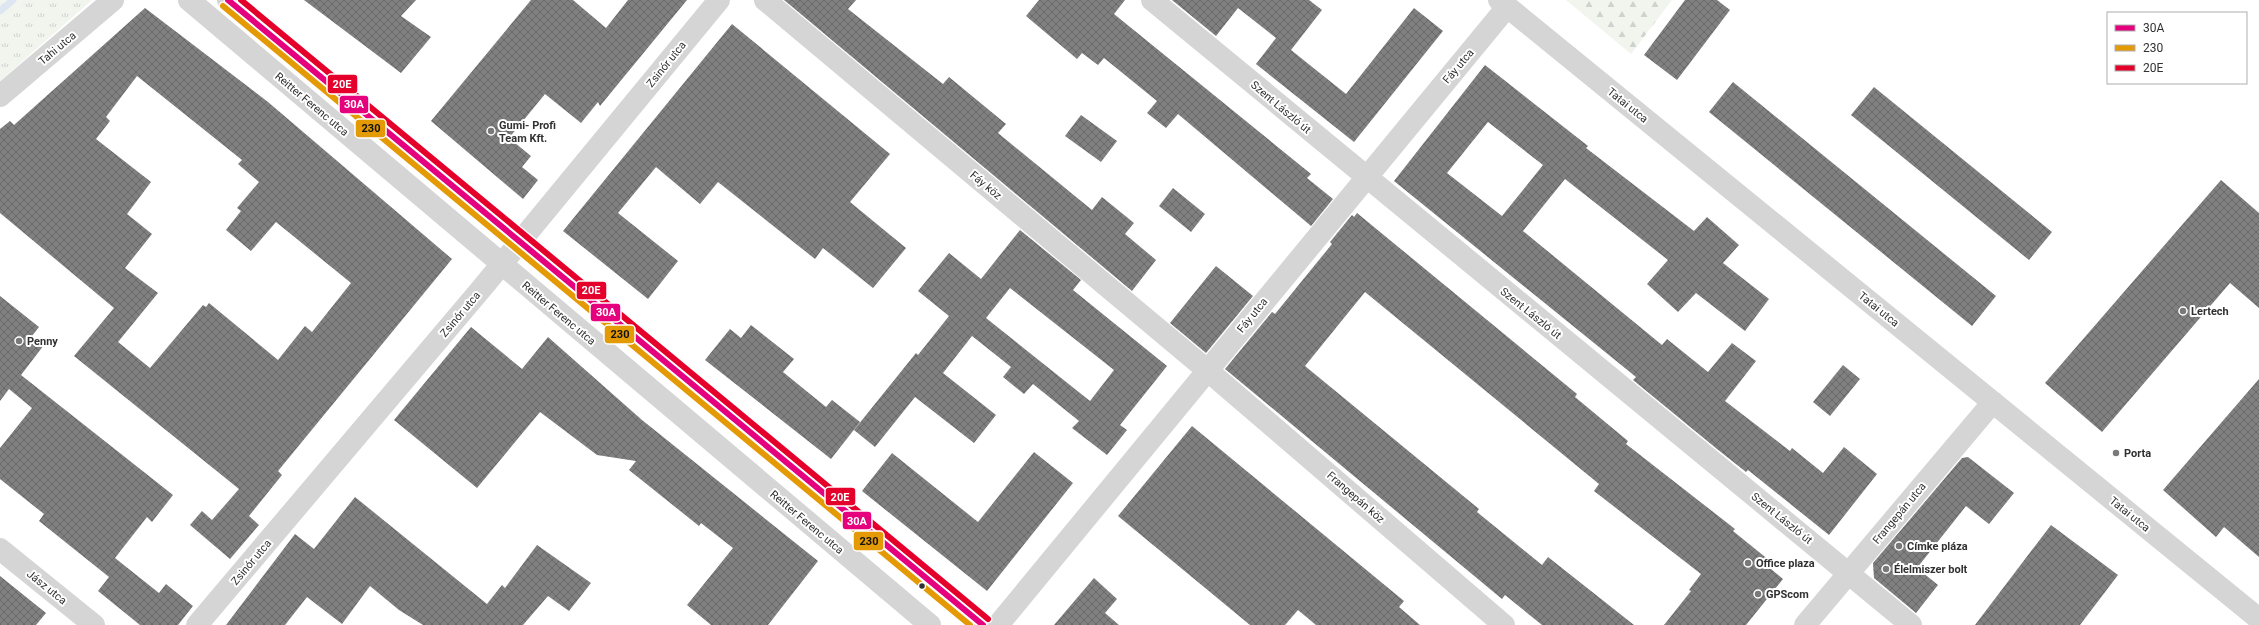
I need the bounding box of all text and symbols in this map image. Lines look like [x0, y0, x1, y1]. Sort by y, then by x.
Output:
legend [2107, 12, 2247, 84]
text: 30A [2143, 21, 2164, 35]
street label: Tahi utca [36, 29, 79, 68]
street label: Zsinór utca [644, 39, 689, 90]
text: 230 [2143, 41, 2163, 55]
street label: Fáy utca [1440, 46, 1477, 86]
text: 20E [2143, 61, 2163, 75]
street label: Reitter Ferenc utca [272, 70, 351, 139]
line badge: 20E [327, 74, 358, 94]
text: 20E [333, 78, 351, 91]
street label: Szent László út [1248, 78, 1314, 137]
street label: Tatai utca [1605, 85, 1651, 126]
line badge: 30A [339, 95, 369, 114]
text: 30A [344, 98, 365, 111]
line badge: 230 [355, 119, 386, 138]
place label: Gumi- Profi Team Kft. [499, 119, 556, 145]
text: 230 [362, 122, 380, 135]
marker: Gumi- Profi Team Kft. [486, 126, 496, 136]
street label: Fáy köz [967, 169, 1004, 203]
street label: Reitter Ferenc utca [519, 279, 598, 348]
line badge: 20E [576, 281, 607, 300]
text: 20E [582, 284, 600, 297]
street label: Szent László út [1498, 285, 1564, 342]
street label: Zsinór utca [438, 289, 483, 340]
street label: Tatai utca [1856, 289, 1902, 330]
street label: Fáy utca [1234, 295, 1270, 335]
line badge: 30A [590, 303, 621, 322]
place label: Lertech [2191, 305, 2229, 318]
text: 30A [596, 306, 617, 319]
marker: Lertech [2178, 306, 2188, 316]
line badge: 230 [604, 325, 635, 344]
text: 230 [611, 328, 629, 341]
place label: Penny [27, 335, 58, 348]
marker: Penny [14, 336, 24, 346]
place label: Porta [2124, 447, 2151, 460]
marker: Porta [2111, 448, 2121, 458]
street label: Frangepán köz [1324, 469, 1387, 526]
street label: Frangepán utca [1870, 480, 1929, 547]
line badge: 20E [825, 487, 856, 506]
street label: Reitter Ferenc utca [767, 488, 846, 557]
street label: Szent László út [1749, 490, 1815, 547]
text: 20E [831, 491, 849, 504]
street label: Tatai utca [2107, 494, 2153, 535]
line badge: 30A [842, 511, 872, 530]
text: 30A [847, 515, 868, 528]
line badge: 230 [853, 531, 884, 551]
text: 230 [860, 535, 878, 548]
street label: Zsinór utca [229, 537, 274, 588]
place label: Címke pláza [1907, 540, 1968, 553]
marker: Címke pláza [1894, 541, 1904, 551]
place label: Office plaza [1756, 557, 1815, 570]
marker: Office plaza [1743, 558, 1753, 568]
place label: Élelmiszer bolt [1894, 563, 1968, 576]
marker: Élelmiszer bolt [1881, 564, 1891, 574]
street label: Jász utca [24, 567, 69, 607]
unlabelled marker [917, 581, 927, 591]
place label: GPScom [1766, 588, 1809, 601]
marker: GPScom [1753, 589, 1763, 599]

